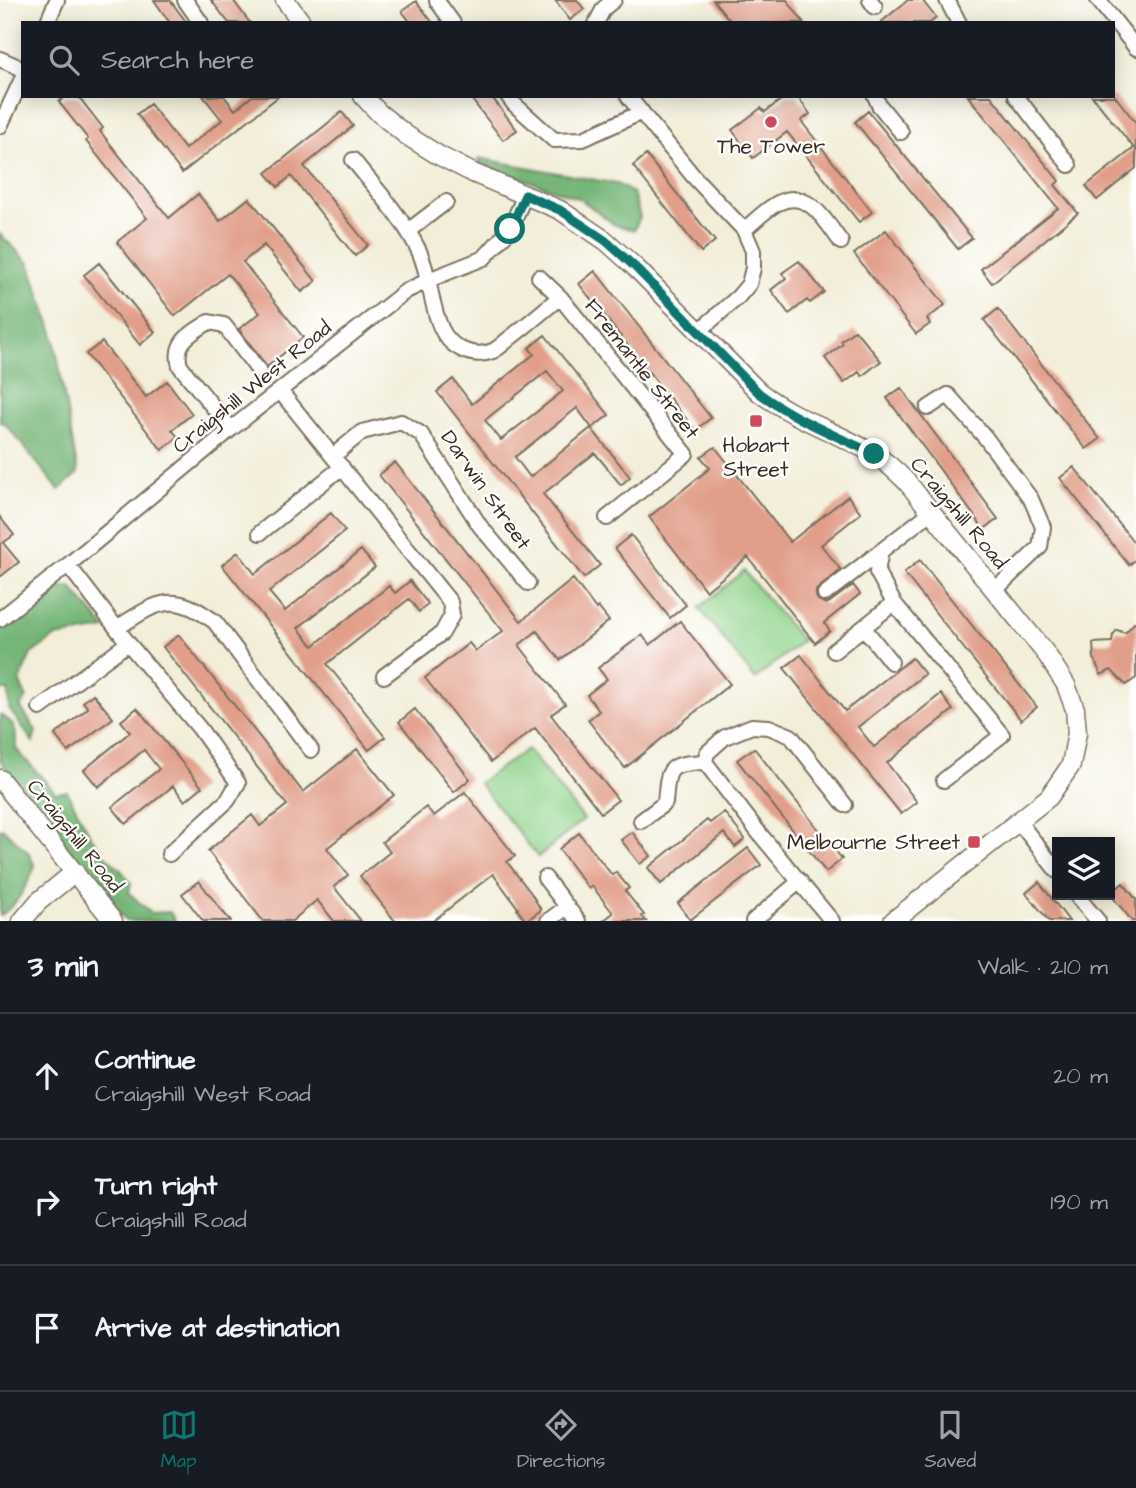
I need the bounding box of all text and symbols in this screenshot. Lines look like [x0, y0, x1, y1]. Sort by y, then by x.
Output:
search box [21, 21, 1115, 98]
icon: search [45, 41, 83, 79]
text: Search here [101, 42, 254, 78]
marker: The Tower [763, 114, 779, 130]
place label: The Tower [717, 132, 825, 161]
route start [494, 213, 525, 244]
street label: Fremantle Street [578, 293, 706, 446]
street label: Craigshill West Road [166, 314, 339, 462]
marker: Hobart Street [748, 413, 764, 429]
street label: Darwin Street [434, 424, 538, 556]
place label: Hobart Street [722, 431, 790, 484]
route end [858, 438, 889, 469]
street label: Craigshill Road [902, 451, 1015, 577]
street label: Craigshill Road [19, 773, 130, 900]
place label: Melbourne Street [787, 828, 960, 857]
marker: Melbourne Street [966, 834, 982, 850]
map controls [1052, 837, 1115, 900]
button: layers [1052, 837, 1115, 900]
text: 3 min [28, 946, 98, 988]
text: Walk · 210 m [978, 951, 1108, 983]
text: Continue [95, 1042, 196, 1078]
icon: ahead [28, 1057, 66, 1095]
text: 20 m [1053, 1060, 1108, 1092]
text: Craigshill West Road [95, 1078, 311, 1110]
text: Turn right [95, 1168, 217, 1204]
icon: right [28, 1183, 66, 1221]
text: 190 m [1050, 1186, 1108, 1218]
text: Craigshill Road [95, 1204, 247, 1236]
icon: arrive [28, 1309, 66, 1347]
text: Arrive at destination [95, 1310, 340, 1346]
tab: Map [160, 1406, 198, 1475]
tab: Directions [517, 1406, 605, 1475]
tab: Saved [925, 1406, 976, 1475]

